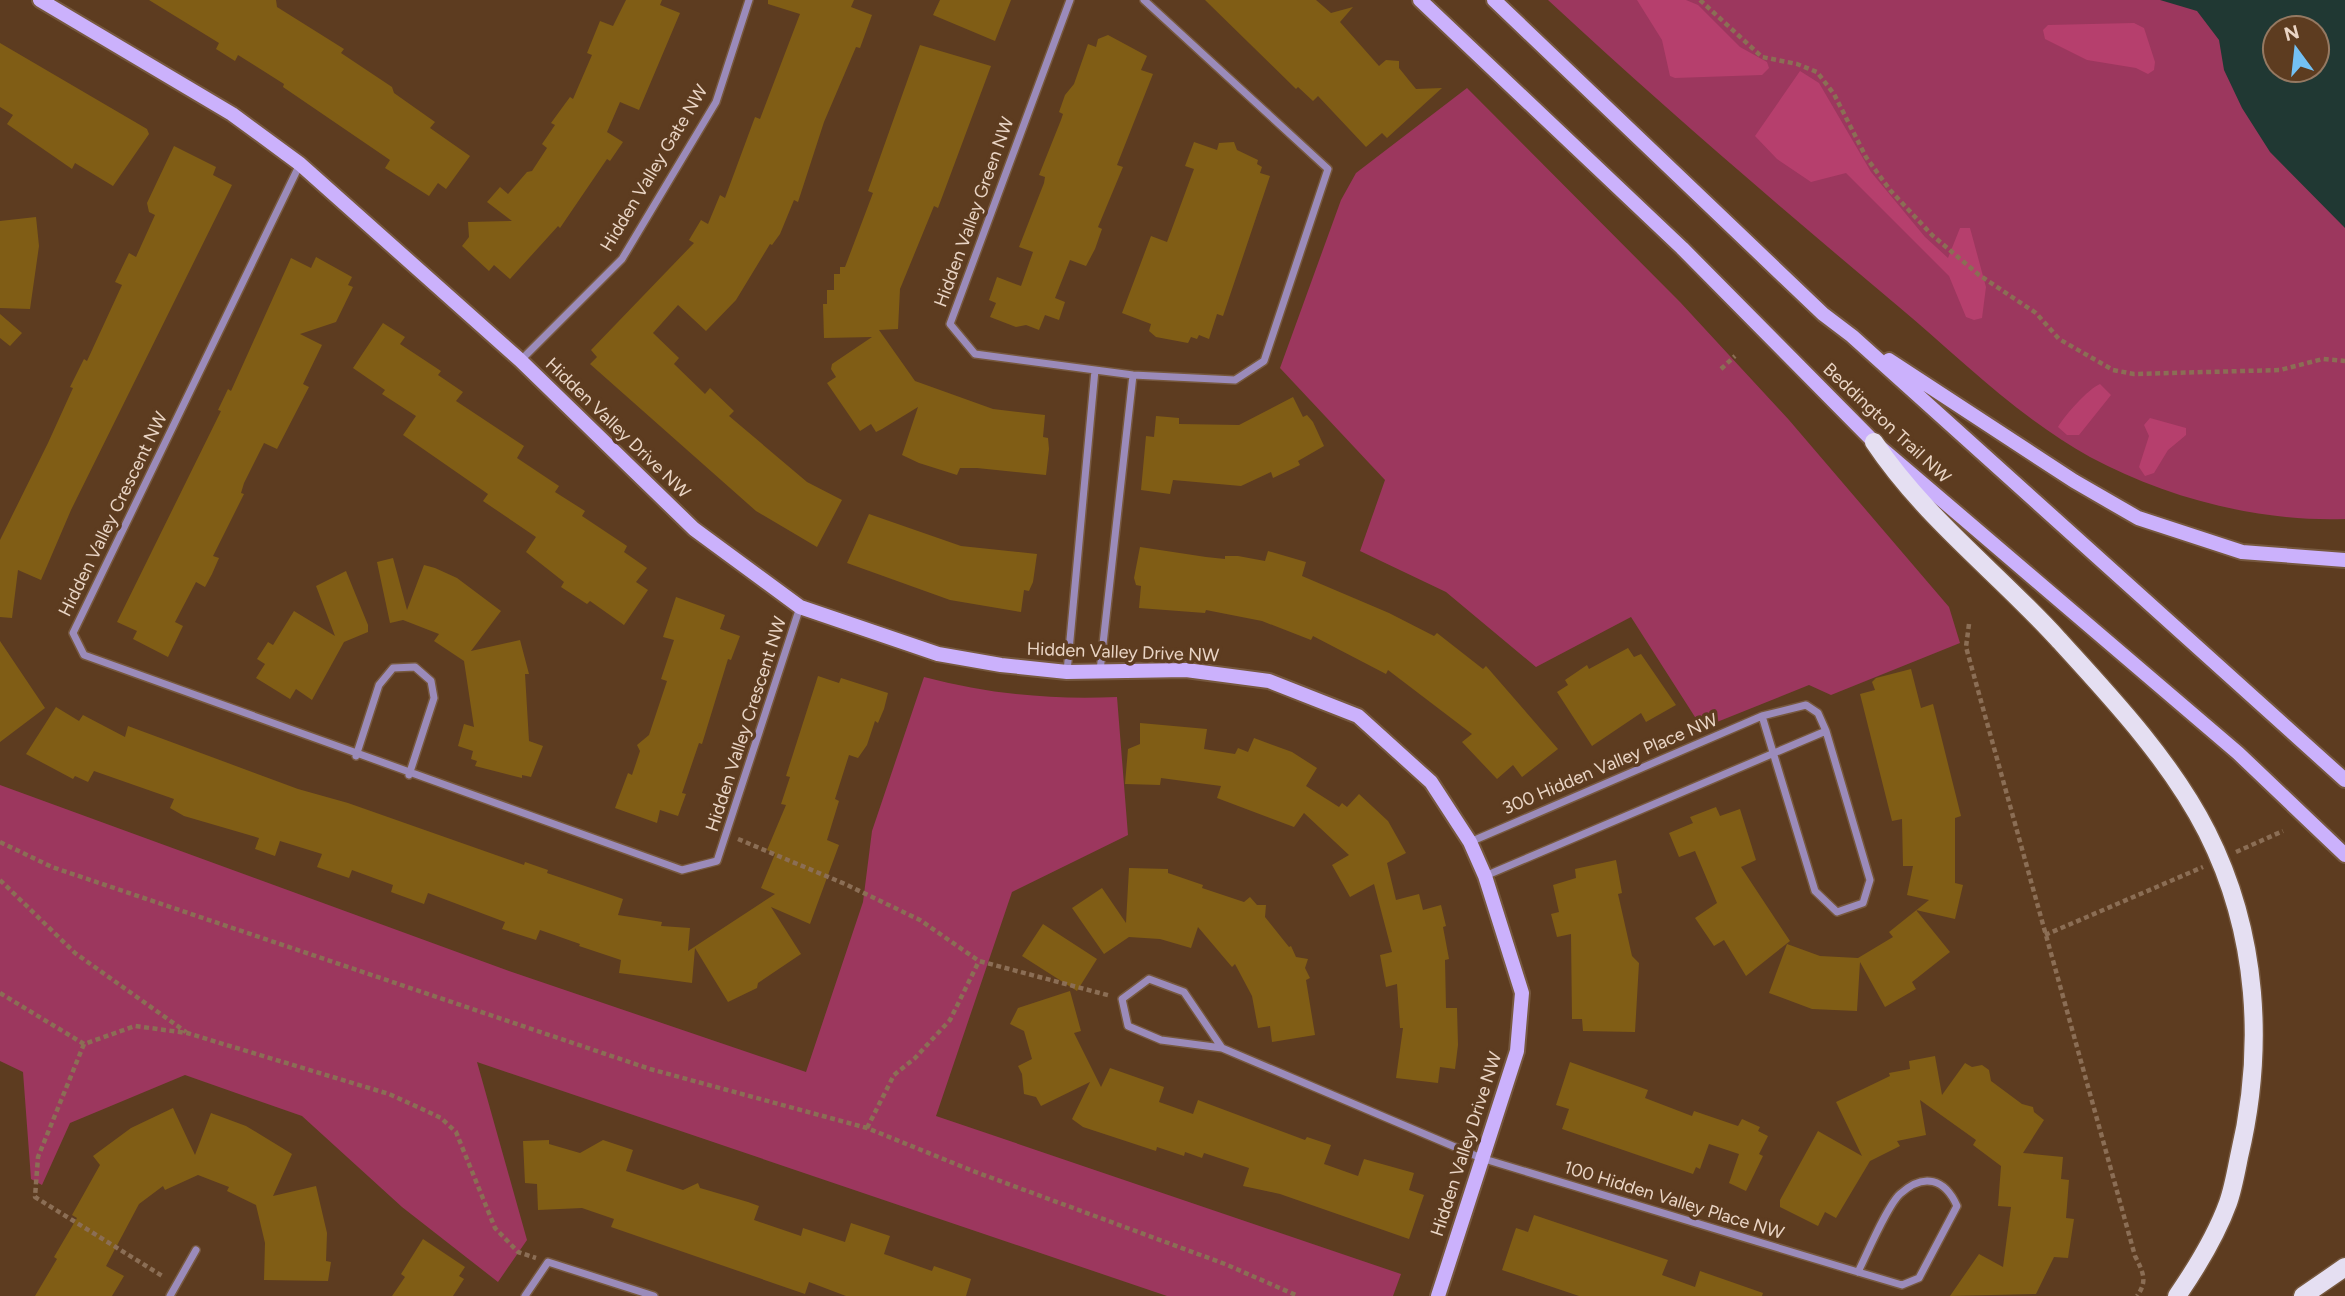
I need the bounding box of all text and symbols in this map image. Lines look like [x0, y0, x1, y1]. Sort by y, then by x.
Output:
north arrow [2261, 14, 2331, 84]
text: N [2282, 20, 2302, 46]
street label: Hidden Valley Gate NW [595, 80, 713, 255]
street label: Hidden Valley Green NW [929, 113, 1019, 310]
street label: Hidden Valley Drive NW [541, 353, 695, 503]
street label: Beddington Trail NW [1819, 358, 1956, 488]
street label: Hidden Valley Crescent NW [54, 408, 172, 620]
street label: Hidden Valley Crescent NW [701, 613, 791, 834]
street label: Hidden Valley Drive NW [1026, 638, 1220, 666]
street label: 300 Hidden Valley Place NW [1499, 708, 1722, 819]
street label: Hidden Valley Drive NW [1426, 1048, 1506, 1239]
street label: 100 Hidden Valley Place NW [1561, 1156, 1787, 1244]

